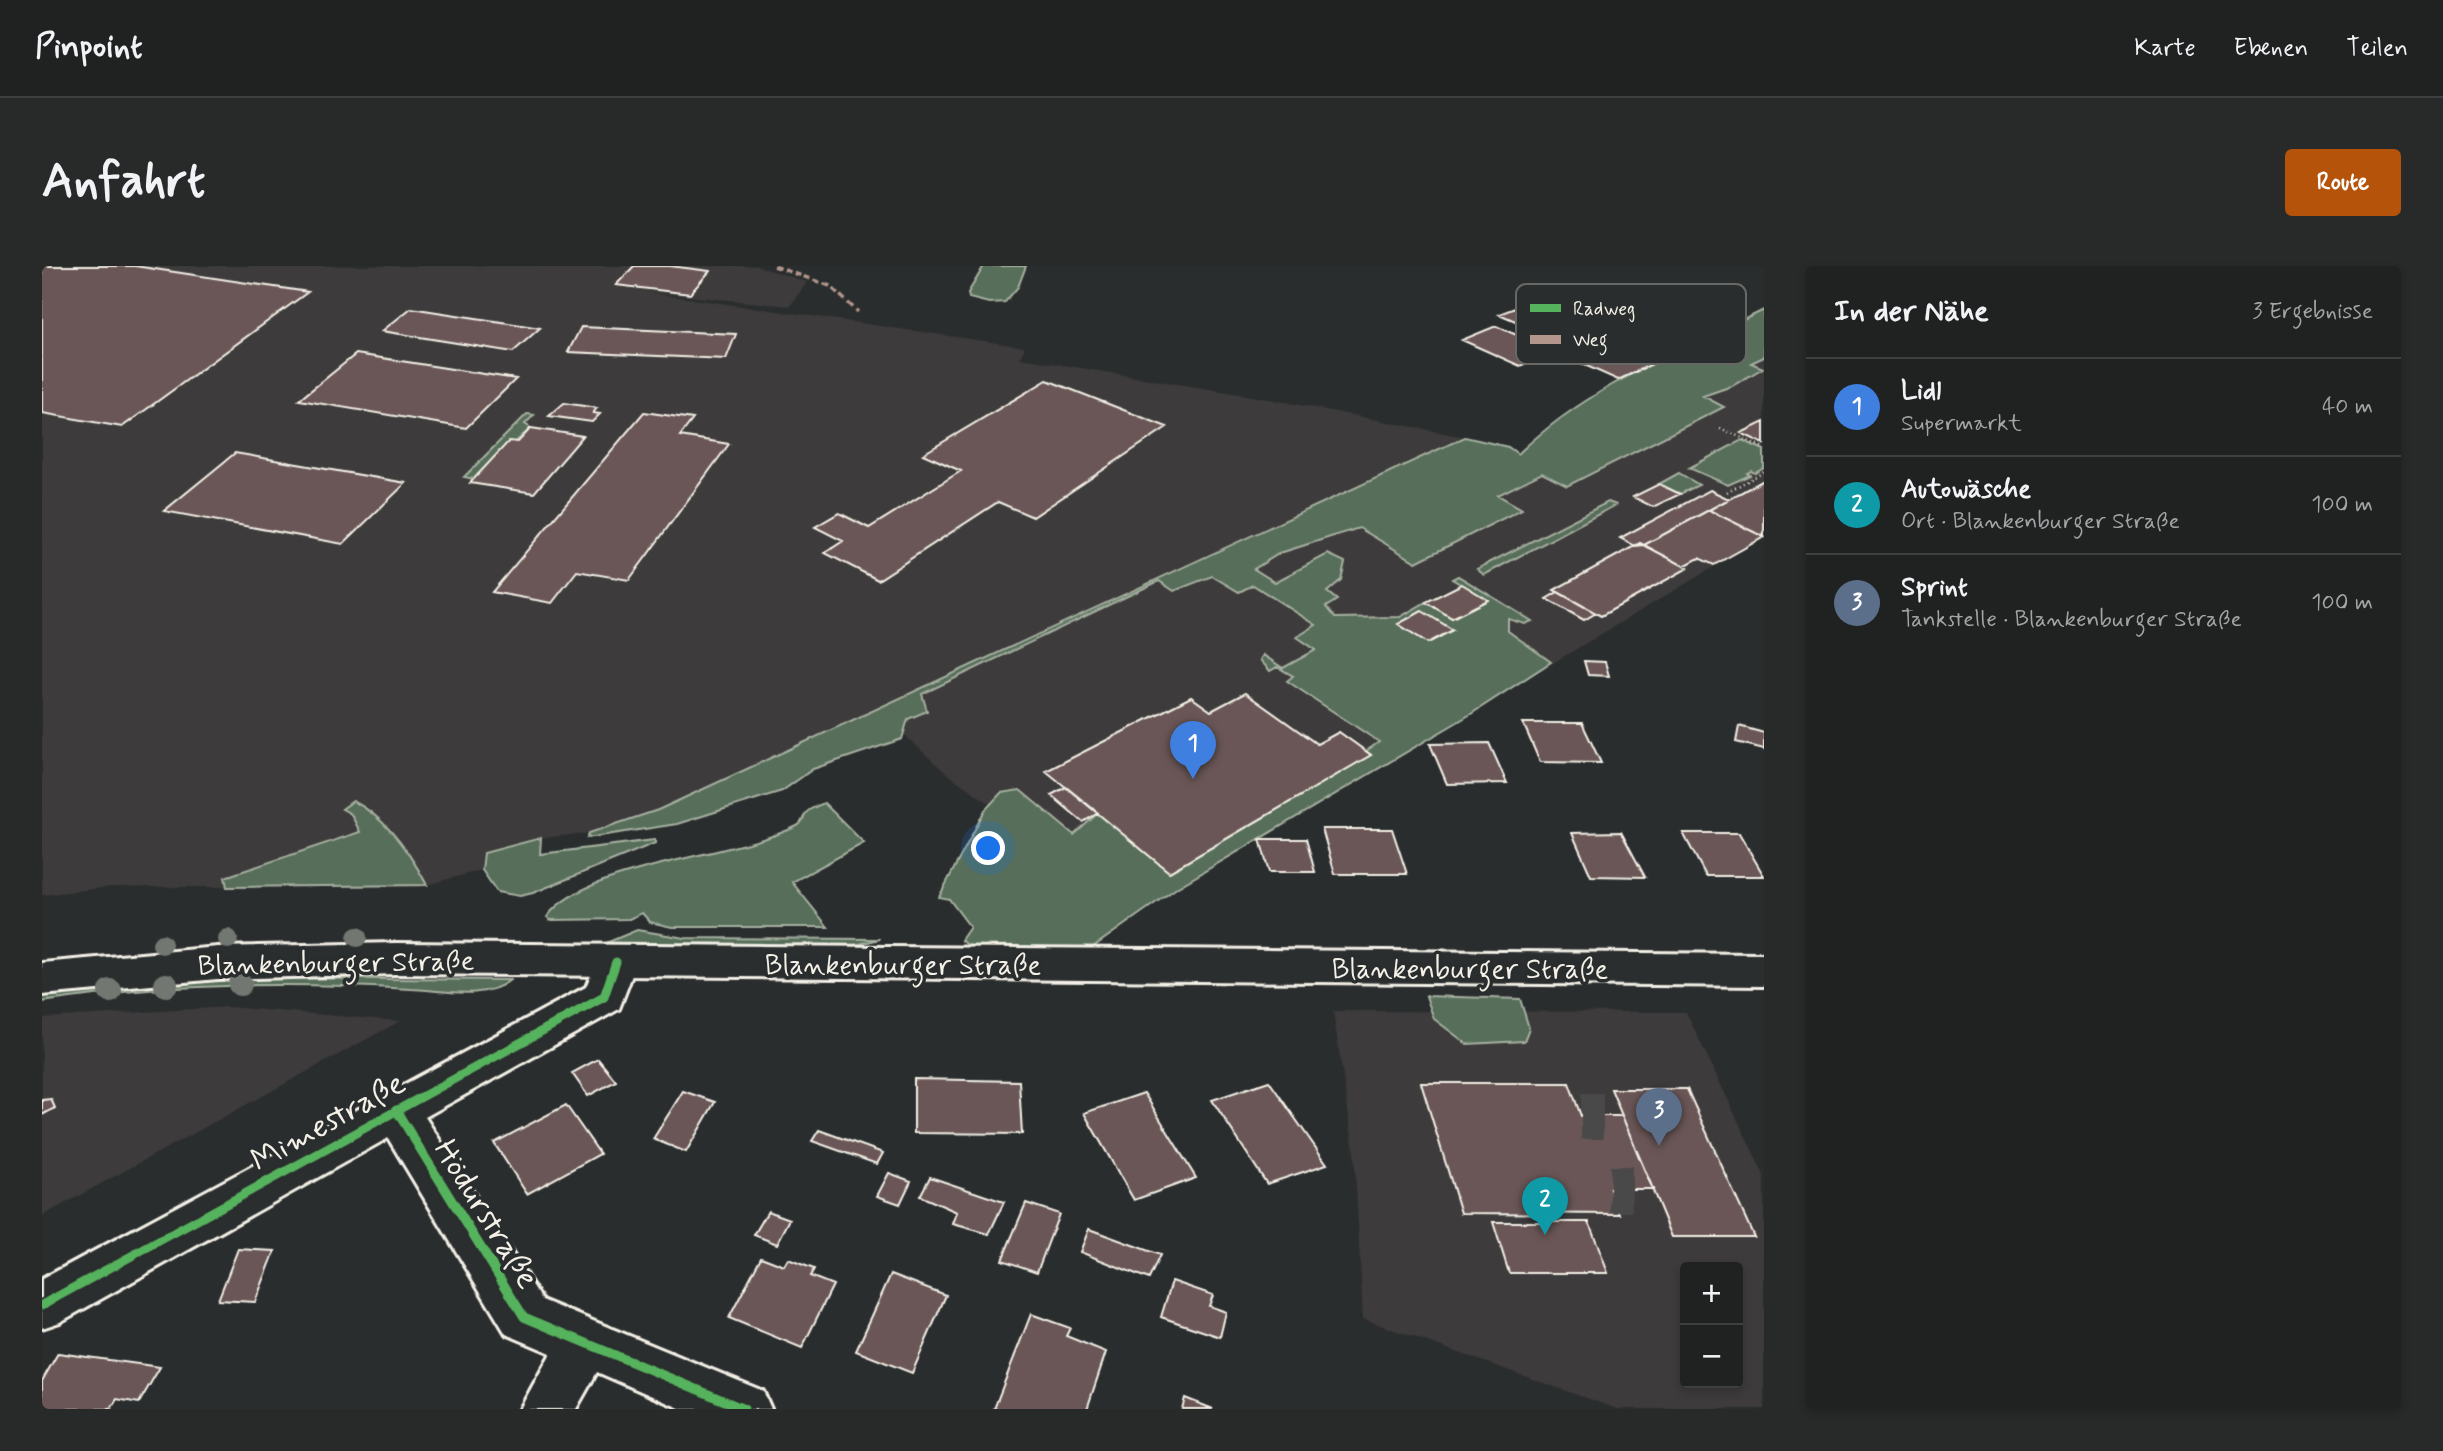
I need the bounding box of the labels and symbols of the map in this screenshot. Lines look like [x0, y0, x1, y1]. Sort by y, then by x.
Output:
legend [1516, 284, 1746, 364]
text: Radweg [1573, 297, 1635, 323]
text: Weg [1573, 328, 1608, 356]
pin: 1 [1170, 721, 1216, 779]
your location [971, 831, 1005, 865]
street label: Blankenburger Straße [197, 944, 475, 988]
street label: Blankenburger Straße [765, 948, 1041, 988]
street label: Blankenburger Straße [1332, 952, 1608, 992]
street label: Mimestraße [243, 1062, 414, 1183]
pin: 3 [1636, 1088, 1682, 1146]
street label: Hödurstraße [422, 1132, 549, 1298]
pin: 2 [1522, 1177, 1568, 1235]

